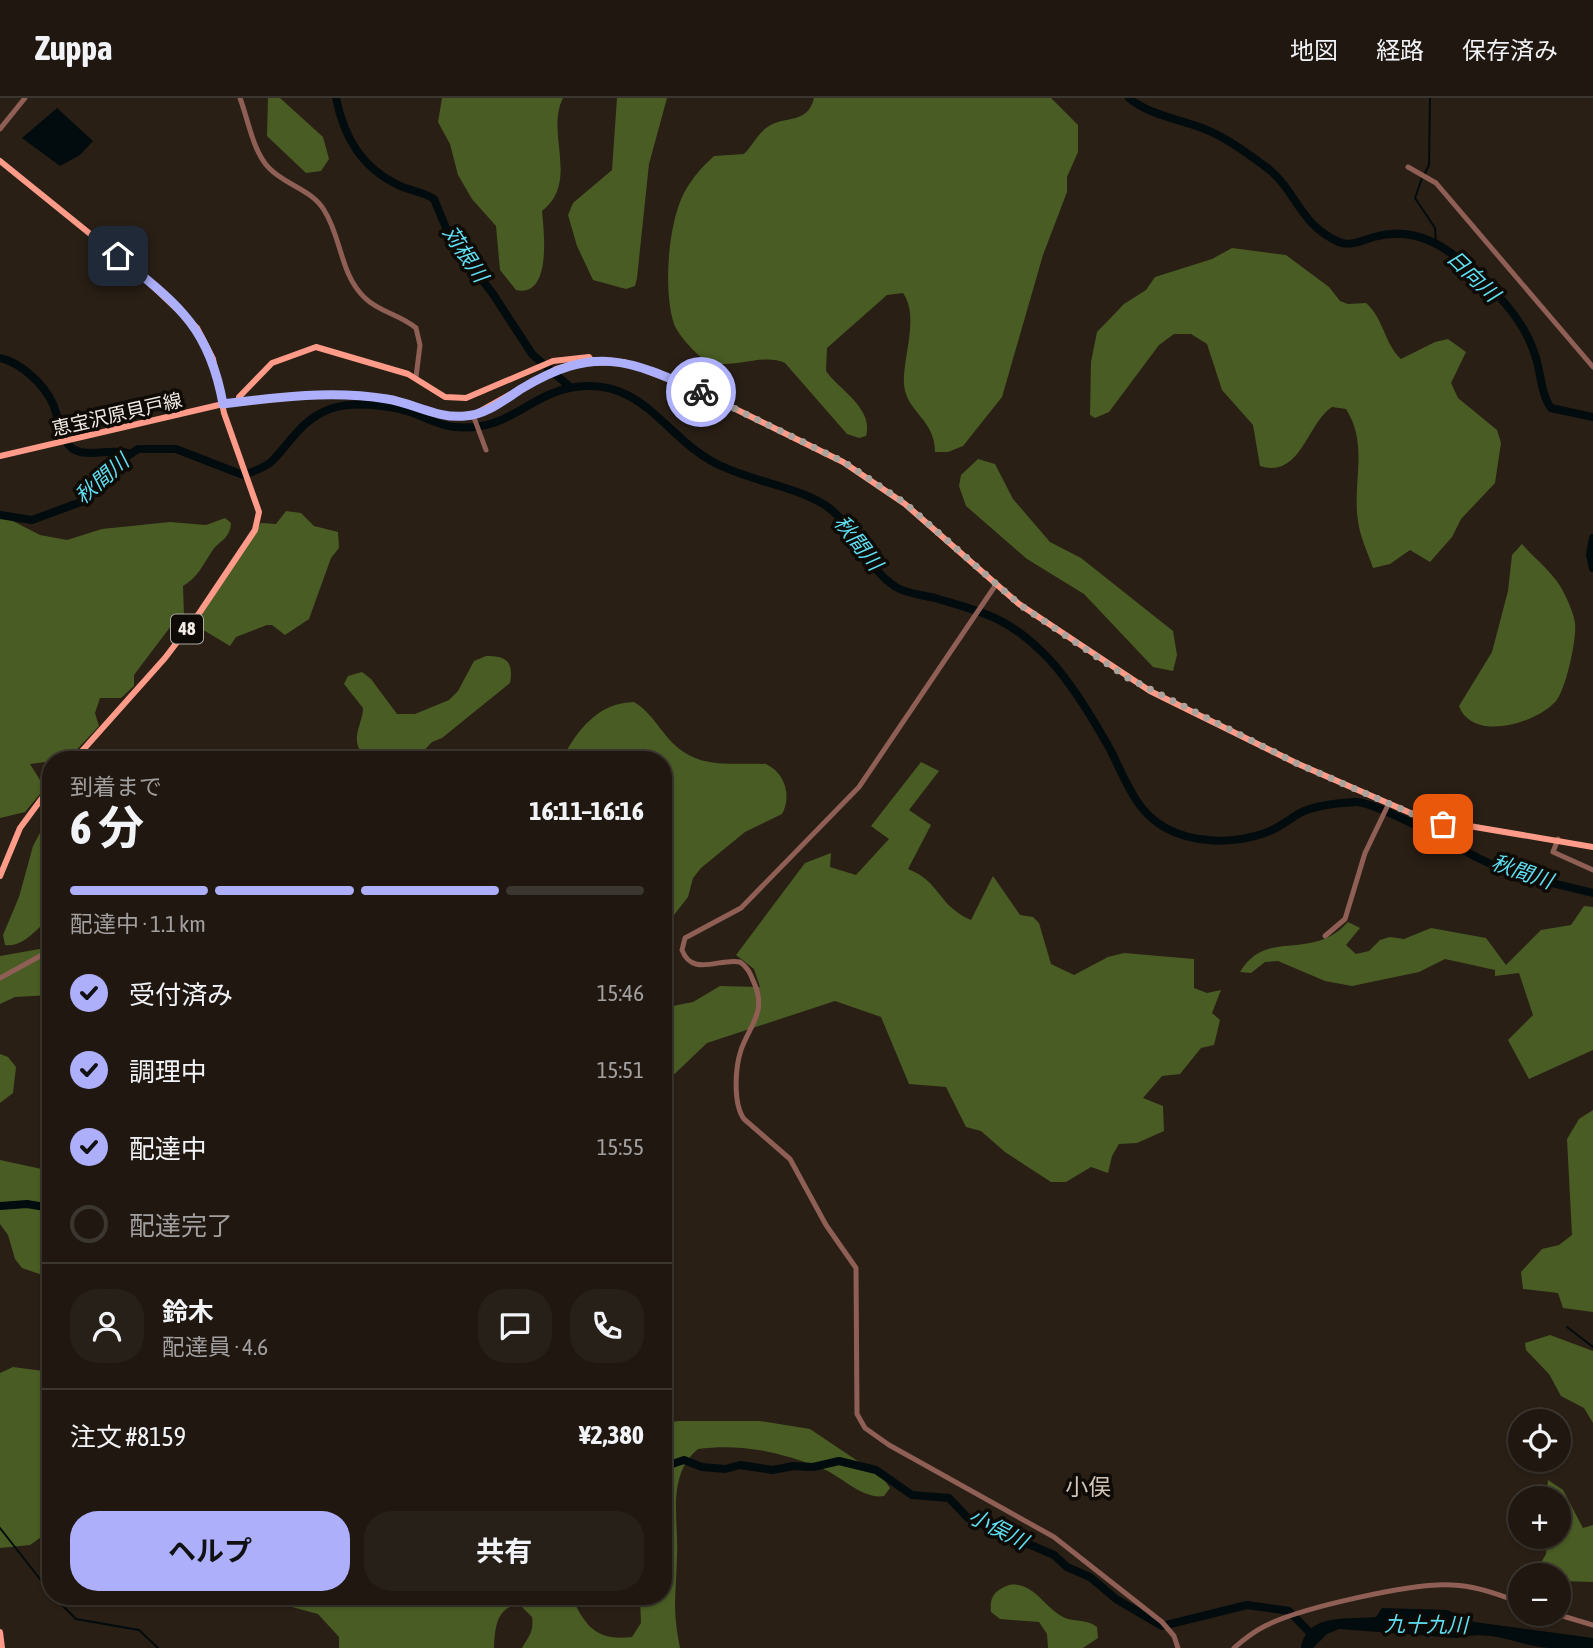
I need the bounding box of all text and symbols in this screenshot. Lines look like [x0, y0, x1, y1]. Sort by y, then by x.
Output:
text: Zuppa [35, 29, 112, 67]
text: 地図 [1290, 37, 1338, 64]
text: 経路 [1376, 37, 1424, 64]
text: 保存済み [1462, 37, 1558, 64]
water label: 苅根川 [438, 221, 495, 288]
pin [88, 226, 148, 286]
icon: home [99, 237, 137, 275]
water label: 日向川 [1443, 245, 1506, 307]
courier [666, 357, 736, 427]
icon: bike [682, 373, 720, 411]
street label: 恵宝沢原貝戸線 [50, 388, 184, 440]
water label: 秋間川 [70, 447, 134, 508]
water label: 秋間川 [830, 510, 889, 576]
road number: 48 [171, 614, 203, 644]
text: 到着まで [70, 774, 162, 800]
pin [1413, 794, 1473, 854]
text: 16:11–16:16 [529, 796, 644, 826]
text: 6 分 [70, 801, 144, 854]
icon: bag [1424, 805, 1462, 843]
water label: 秋間川 [1489, 849, 1558, 893]
text: 配達中 · 1.1 km [70, 911, 206, 937]
icon: check [70, 974, 108, 1012]
text: 受付済み [129, 980, 233, 1010]
text: 15:46 [597, 980, 644, 1006]
icon: check [70, 1051, 108, 1089]
text: 調理中 [129, 1057, 207, 1087]
text: 15:51 [597, 1057, 644, 1083]
icon: check [70, 1128, 108, 1166]
text: 配達中 [129, 1134, 207, 1164]
text: 15:55 [597, 1134, 644, 1160]
text: 配達完了 [129, 1211, 233, 1241]
button: person [70, 1289, 144, 1363]
button: chat [478, 1289, 552, 1363]
button: phone [570, 1289, 644, 1363]
text: 鈴木 [162, 1297, 214, 1327]
text: 配達員 · 4.6 [162, 1334, 268, 1360]
map controls [1508, 1409, 1571, 1626]
button: locate [1508, 1409, 1571, 1472]
text: ¥2,380 [579, 1420, 644, 1450]
text: 注文 #8159 [70, 1422, 186, 1452]
district label: 小俣 [1065, 1474, 1111, 1500]
button: + [1508, 1486, 1571, 1549]
water label: 小俣川 [965, 1503, 1034, 1554]
button: ヘルプ [70, 1511, 350, 1591]
button: 共有 [364, 1511, 644, 1591]
button: − [1508, 1563, 1571, 1626]
water label: 九十九川 [1384, 1611, 1470, 1637]

